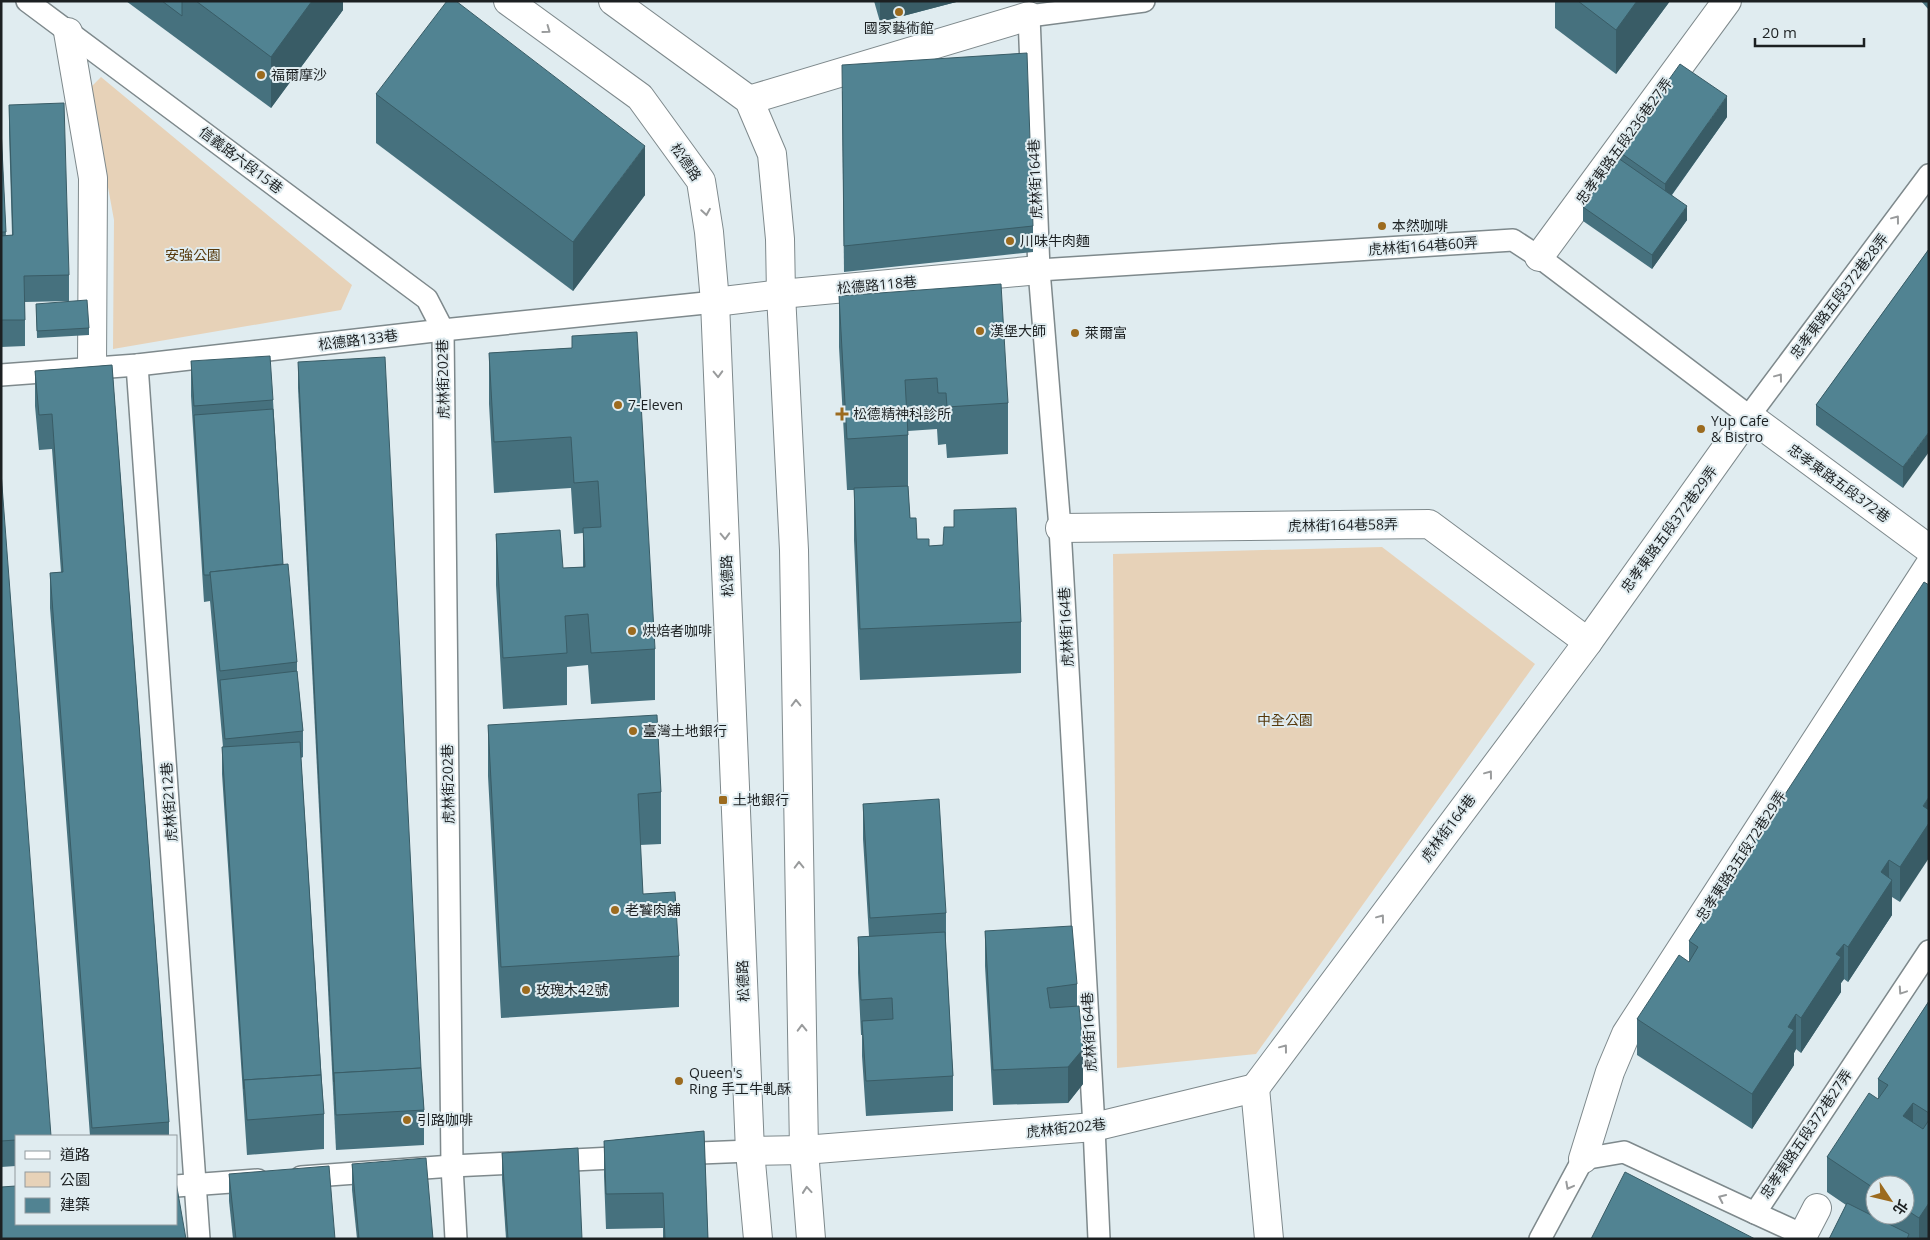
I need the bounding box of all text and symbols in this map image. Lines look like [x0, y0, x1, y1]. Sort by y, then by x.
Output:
marker: 國家藝術館 [893, 6, 905, 18]
scale bar [1755, 15, 1864, 47]
place label: 國家藝術館 [864, 18, 934, 37]
text: 20 m [1762, 22, 1797, 42]
one-way arrow [541, 24, 551, 33]
place label: 福爾摩沙 [271, 65, 327, 84]
marker: 福爾摩沙 [255, 69, 267, 81]
street label: 忠孝東路五段236巷27弄 [1571, 74, 1676, 208]
street label: 信義路六段15巷 [196, 122, 287, 197]
street label: 松德路 [667, 139, 706, 184]
street label: 虎林街164巷 [1024, 139, 1045, 219]
one-way arrow [700, 208, 711, 216]
one-way arrow [1890, 215, 1899, 225]
place label: 本然咖啡 [1392, 216, 1448, 235]
marker: 本然咖啡 [1376, 220, 1388, 232]
street label: 忠孝東路五段372巷28弄 [1785, 229, 1892, 362]
place label: 川味牛肉麵 [1020, 231, 1090, 250]
street label: 虎林街164巷60弄 [1367, 232, 1479, 259]
marker: 川味牛肉麵 [1004, 235, 1016, 247]
park label: 安強公園 [165, 245, 221, 264]
street label: 松德路118巷 [836, 272, 918, 297]
place label: 漢堡大師 [990, 321, 1046, 340]
place label: 萊爾富 [1085, 323, 1127, 342]
street label: 松德路133巷 [317, 325, 399, 354]
marker: 漢堡大師 [974, 325, 986, 337]
marker: 萊爾富 [1069, 327, 1081, 339]
street label: 虎林街202巷 [432, 339, 453, 419]
one-way arrow [713, 370, 724, 378]
one-way arrow [1773, 374, 1781, 383]
place label: 7-Eleven [628, 395, 683, 414]
marker: 7-Eleven [612, 399, 624, 411]
place label: 松德精神科診所 [853, 404, 951, 423]
marker: 松德精神科診所 [835, 407, 849, 421]
place label: Yup Cafe & Bistro [1711, 411, 1769, 446]
marker: Yup Cafe & Bistro [1695, 423, 1707, 435]
street label: 忠孝東路五段372巷 [1784, 439, 1894, 526]
street label: 忠孝東路五段372巷29弄 [1616, 462, 1721, 596]
street label: 虎林街164巷58弄 [1288, 514, 1398, 535]
one-way arrow [720, 533, 730, 541]
street label: 松德路 [716, 555, 737, 597]
street label: 虎林街164巷 [1054, 587, 1077, 667]
place label: 烘焙者咖啡 [642, 621, 712, 640]
marker: 烘焙者咖啡 [626, 625, 638, 637]
one-way arrow [791, 699, 801, 706]
park label: 中全公園 [1257, 710, 1313, 729]
place label: 臺灣土地銀行 [643, 721, 727, 740]
marker: 臺灣土地銀行 [627, 725, 639, 737]
street label: 虎林街202巷 [437, 744, 458, 824]
street label: 虎林街212巷 [156, 761, 181, 843]
one-way arrow [1483, 770, 1492, 780]
street label: 忠孝東路3五段72巷29弄 [1691, 787, 1790, 925]
place label: 土地銀行 [733, 790, 789, 809]
street label: 虎林街164巷 [1416, 790, 1479, 865]
marker: 土地銀行 [717, 794, 729, 806]
one-way arrow [794, 861, 804, 869]
place label: 老饕肉舖 [625, 900, 681, 919]
marker: 老饕肉舖 [609, 904, 621, 916]
one-way arrow [1376, 915, 1384, 924]
street label: 松德路 [732, 960, 753, 1002]
place label: 玫瑰木42號 [536, 980, 608, 999]
marker: 玫瑰木42號 [520, 984, 532, 996]
one-way arrow [1899, 985, 1908, 995]
street label: 虎林街164巷 [1077, 992, 1100, 1072]
one-way arrow [797, 1024, 807, 1032]
one-way arrow [1279, 1045, 1287, 1054]
place label: Queen's Ring 手工牛軋酥 [689, 1063, 791, 1098]
street label: 忠孝東路五段372巷27弄 [1755, 1065, 1856, 1202]
marker: Queen's Ring 手工牛軋酥 [673, 1075, 685, 1087]
place label: 引路咖啡 [417, 1110, 473, 1129]
marker: 引路咖啡 [401, 1114, 413, 1126]
street label: 虎林街202巷 [1025, 1114, 1107, 1141]
legend [15, 1135, 178, 1225]
text: 道路 [60, 1144, 90, 1164]
text: 公園 [60, 1169, 90, 1189]
north arrow [1865, 1175, 1915, 1225]
one-way arrow [1565, 1180, 1575, 1189]
one-way arrow [802, 1186, 813, 1194]
one-way arrow [1718, 1193, 1727, 1204]
text: 建築 [60, 1194, 90, 1214]
text: 北 [1889, 1197, 1913, 1219]

